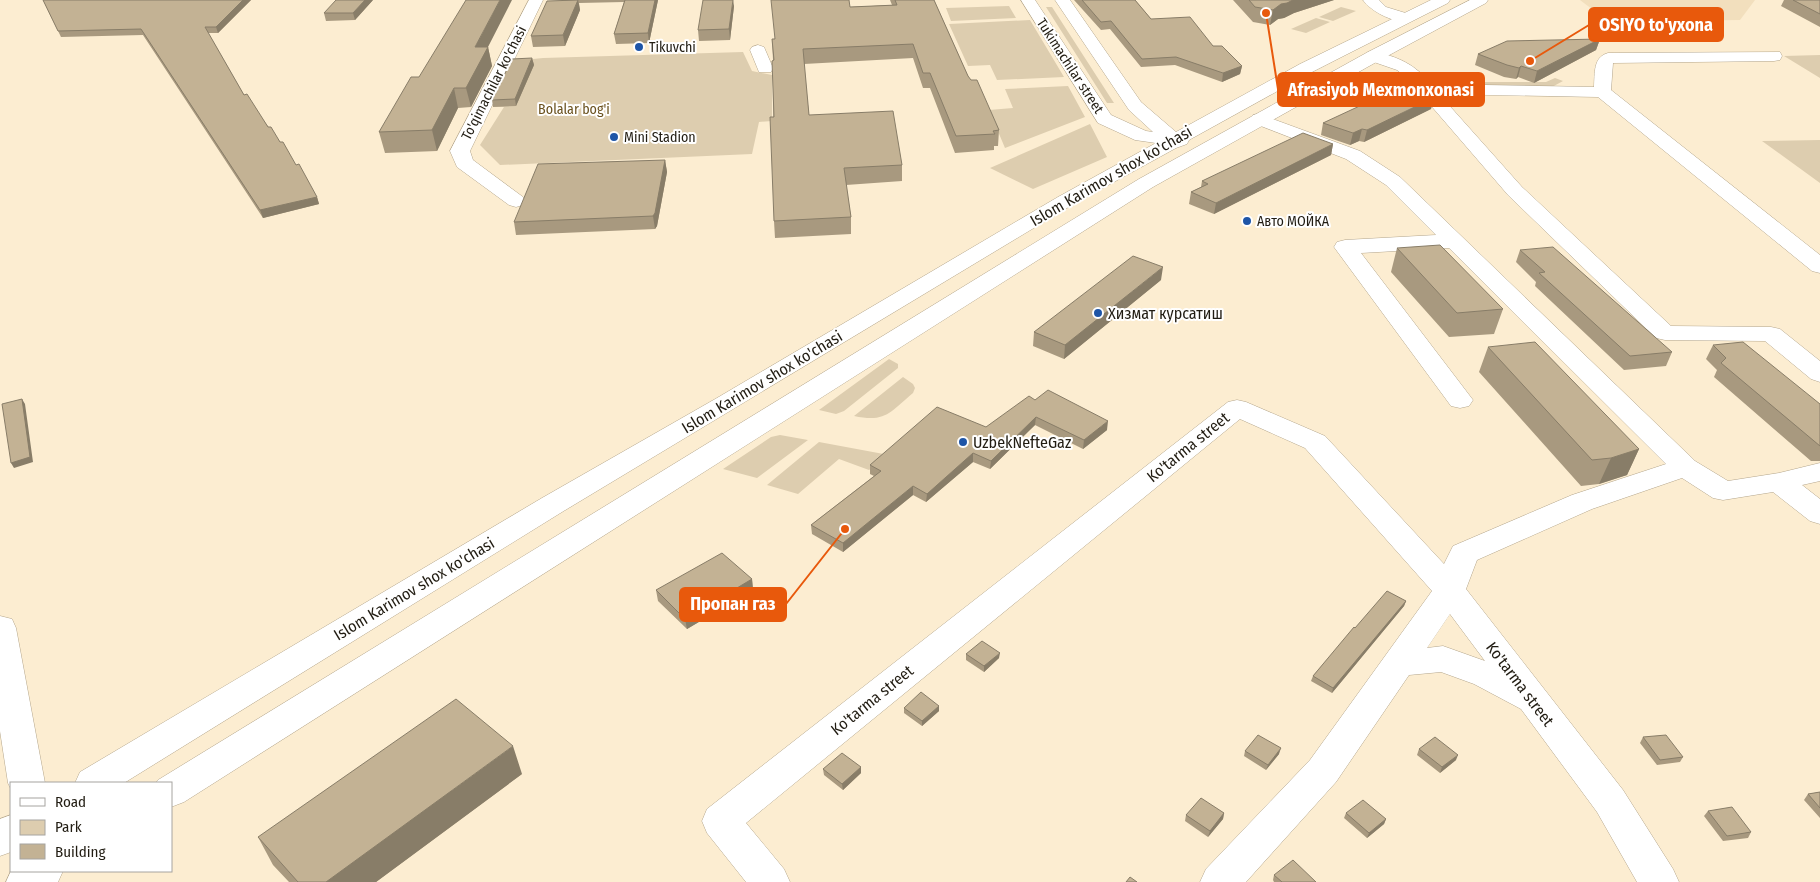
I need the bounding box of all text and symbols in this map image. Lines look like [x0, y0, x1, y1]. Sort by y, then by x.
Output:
callout: OSIYO to'yxona [1589, 8, 1723, 41]
text: OSIYO to'yxona [1599, 14, 1713, 36]
street label: Tukimachilar street [1033, 15, 1107, 117]
street label: To'qimachilar ko'chasi [458, 23, 530, 143]
place label: Tikuvchi [649, 39, 696, 56]
marker: Tikuvchi [633, 41, 645, 53]
callout: Afrasiyob Mexmonxonasi [1278, 73, 1484, 106]
text: Afrasiyob Mexmonxonasi [1287, 79, 1474, 101]
park label: Bolalar bog'i [538, 101, 610, 118]
street label: Islom Karimov shox ko'chasi [1027, 122, 1195, 230]
place label: Mini Stadion [624, 129, 696, 146]
marker: Mini Stadion [608, 131, 620, 143]
place label: Авто МОЙКА [1257, 213, 1330, 230]
marker: Авто МОЙКА [1241, 215, 1253, 227]
place label: Хизмат курсатиш [1108, 304, 1223, 323]
marker: Хизмат курсатиш [1092, 307, 1104, 319]
street label: Islom Karimov shox ko'chasi [678, 327, 846, 437]
street label: Ko'tarma street [1143, 407, 1234, 486]
place label: UzbekNefteGaz [973, 433, 1071, 452]
marker: UzbekNefteGaz [957, 436, 969, 448]
street label: Islom Karimov shox ko'chasi [330, 534, 498, 644]
callout: Пропан газ [680, 588, 786, 621]
text: Пропан газ [690, 593, 776, 615]
street label: Ko'tarma street [1482, 638, 1558, 730]
street label: Ko'tarma street [827, 660, 918, 739]
legend [10, 782, 172, 872]
text: Road [55, 793, 86, 811]
text: Park [55, 818, 82, 836]
text: Building [55, 843, 106, 861]

